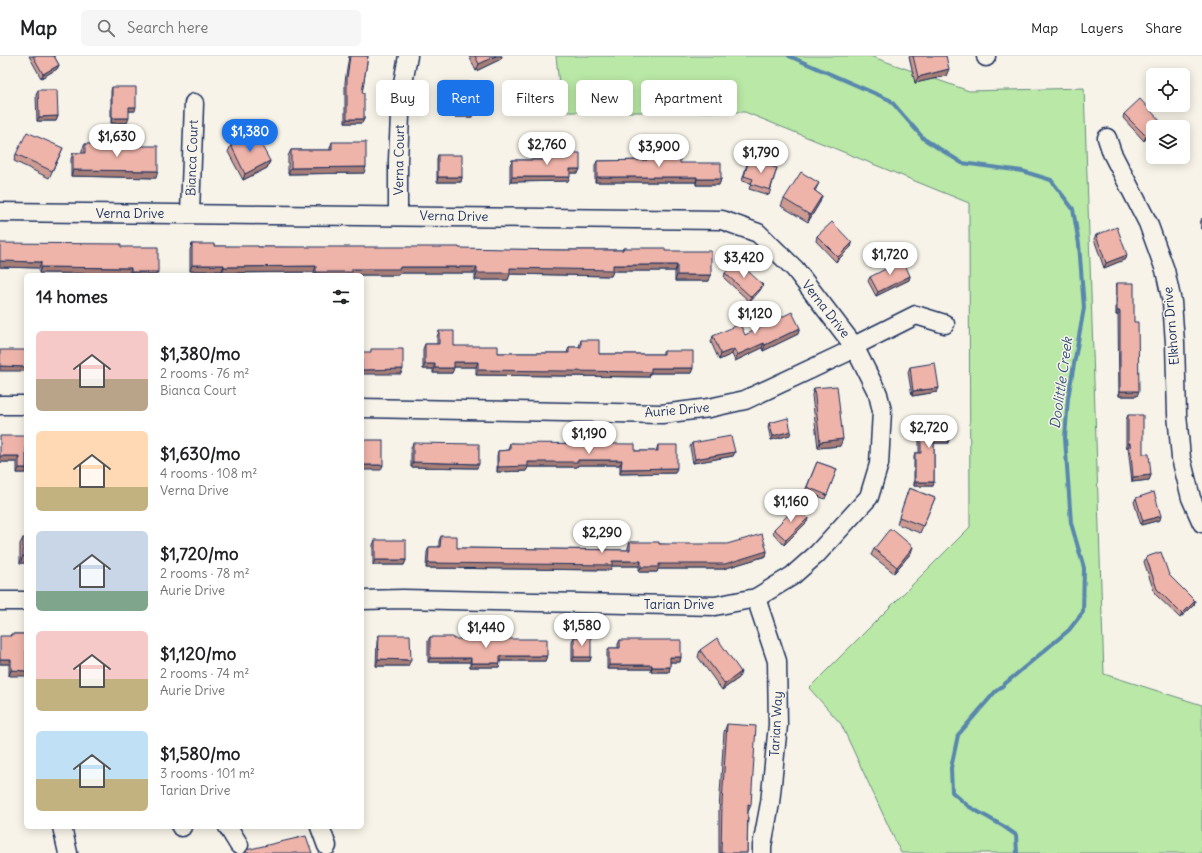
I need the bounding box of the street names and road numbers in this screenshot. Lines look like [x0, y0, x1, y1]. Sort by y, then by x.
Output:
street label: Bianca Court [182, 119, 202, 196]
street label: Verna Court [390, 124, 408, 196]
street label: Verna Drive [96, 205, 164, 222]
street label: Verna Drive [419, 207, 489, 225]
street label: Verna Drive [798, 277, 854, 341]
street label: Elkhorn Drive [1159, 286, 1183, 366]
street label: Aurie Drive [644, 399, 710, 421]
street label: Tarian Drive [644, 596, 714, 613]
street label: Tarian Way [766, 691, 786, 757]

